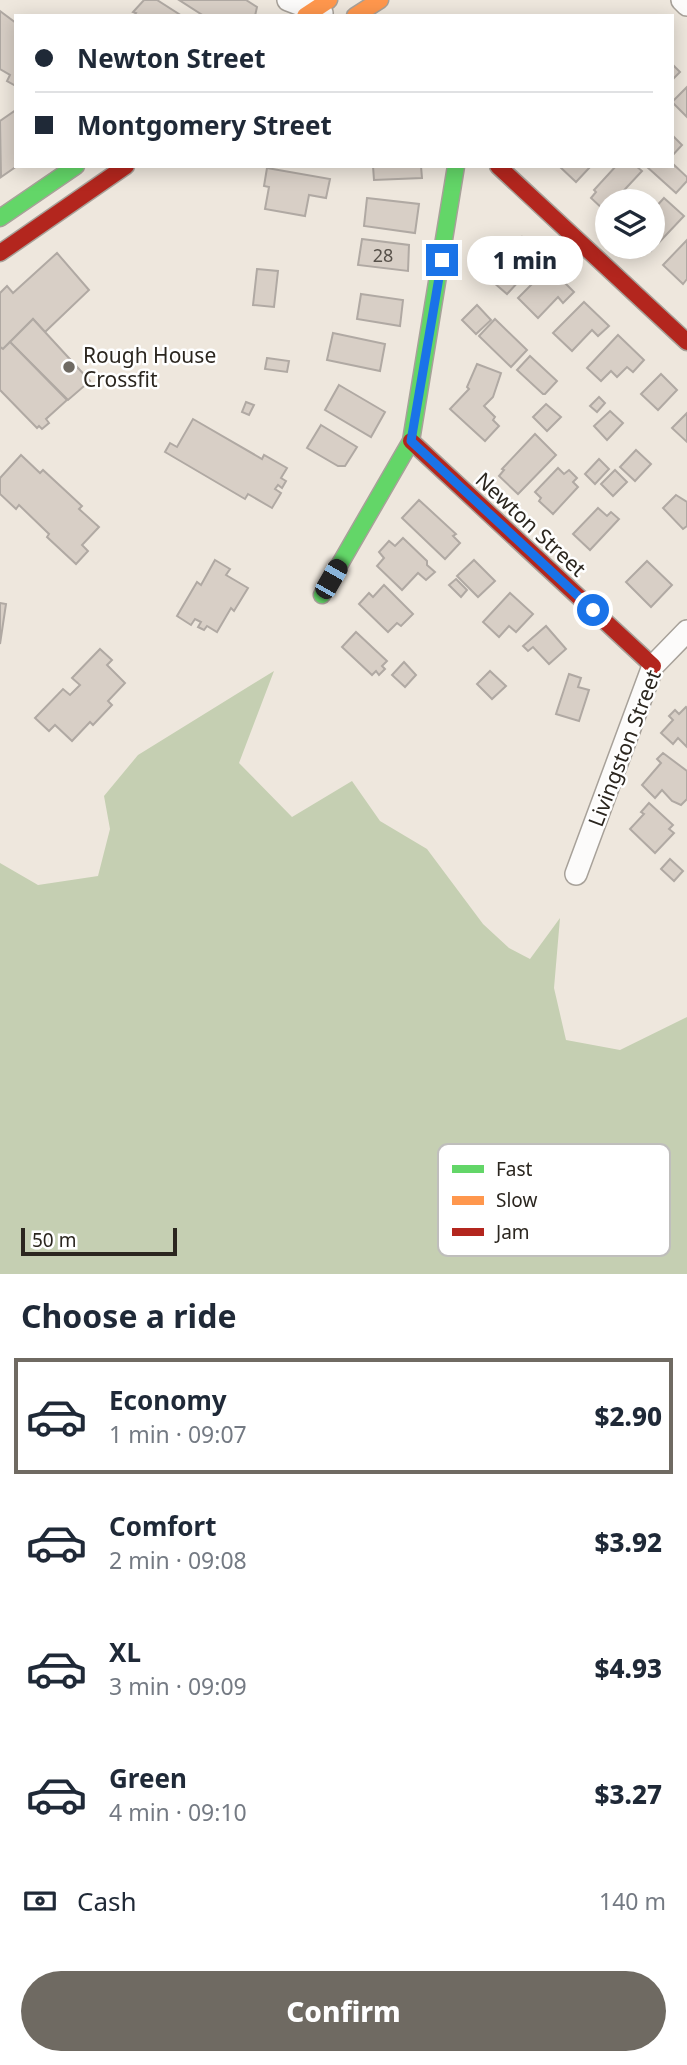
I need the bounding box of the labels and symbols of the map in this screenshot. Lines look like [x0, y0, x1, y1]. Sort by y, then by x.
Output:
callout: 1 min [466, 236, 582, 284]
house number: 28 [373, 243, 393, 267]
route end [426, 244, 458, 276]
place label: Rough House Crossfit [83, 341, 216, 393]
marker: Rough House Crossfit [61, 359, 77, 375]
street label: Newton Street [470, 466, 593, 583]
car [312, 556, 351, 602]
route start [577, 594, 609, 626]
street label: Livingston Street [581, 665, 667, 830]
legend [438, 1144, 670, 1256]
text: Fast [496, 1156, 533, 1182]
text: Slow [496, 1187, 537, 1213]
text: Jam [494, 1219, 530, 1245]
scale bar [21, 1225, 177, 1257]

